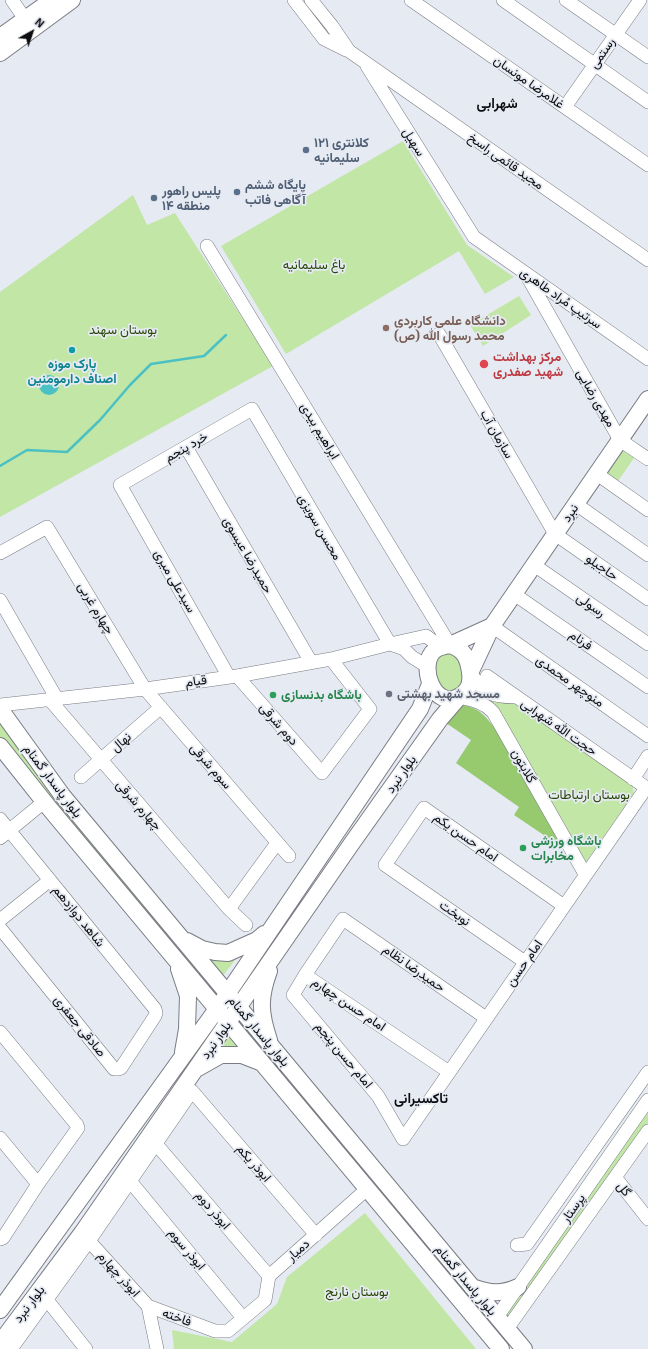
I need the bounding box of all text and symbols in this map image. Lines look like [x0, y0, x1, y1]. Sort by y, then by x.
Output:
north arrow [12, 12, 52, 52]
text: N [33, 15, 47, 30]
street label: رستمی [586, 34, 618, 72]
street label: غلامرضا مونسان [491, 52, 567, 112]
district label: شهرابی [476, 95, 518, 111]
street label: سهیل [399, 125, 429, 159]
street label: مجید قائمی راسخ [465, 129, 547, 193]
place label: كلانتری ١٢١ سلیمانیه [314, 135, 369, 166]
marker: كلانتری ١٢١ سلیمانیه [301, 145, 311, 155]
place label: پایگاه ششم آگاهی فاتب [245, 177, 306, 208]
place label: پلیس راهور منطقه ۱۴ [162, 183, 221, 214]
marker: پایگاه ششم آگاهی فاتب [232, 187, 242, 197]
marker: پلیس راهور منطقه ۱۴ [149, 193, 159, 203]
park label: باغ سلیمانیه [283, 257, 345, 273]
street label: سرتیپ مُراد طاهری [517, 264, 605, 332]
place label: دانشگاه علمی کاربردی محمد رسول الله (ص) [394, 313, 506, 344]
park label: بوستان سهند [89, 322, 157, 338]
marker: دانشگاه علمی کاربردی محمد رسول الله (ص) [381, 323, 391, 333]
marker: پارک موزه اصناف دارمومنین [67, 345, 77, 355]
place label: مرکز بهداشت شهید صفدری [493, 349, 563, 380]
place label: پارک موزه اصناف دارمومنین [27, 356, 117, 387]
marker: مرکز بهداشت شهید صفدری [478, 358, 490, 370]
street label: مهدی رضایی [573, 366, 619, 430]
street label: ابراهیم بیدی [297, 400, 343, 462]
street label: سازمان آب [477, 407, 517, 461]
street label: خرد پنجم [162, 428, 210, 466]
street label: محسن سویزی [295, 491, 345, 563]
street label: نبرد [558, 501, 582, 525]
street label: حمیدرضا عیسوی [220, 514, 276, 596]
street label: سیدعلی میری [151, 547, 199, 615]
street label: حاجیلو [583, 550, 621, 584]
street label: چهارم غربی [74, 579, 118, 637]
street label: رسولى [574, 590, 608, 620]
street label: فرنام [566, 626, 596, 654]
street label: منوچهر محمدی [533, 652, 607, 710]
street label: قیام [184, 672, 208, 690]
place label: مسجد شهید بهشتی [397, 686, 500, 702]
place label: باشگاه بدنسازی [281, 687, 362, 703]
marker: مسجد شهید بهشتی [384, 689, 394, 699]
marker: باشگاه بدنسازی [268, 690, 278, 700]
street label: حجت الله شهرابی [518, 695, 600, 759]
street label: دوم شرقی [256, 699, 302, 749]
street label: نهال [108, 729, 134, 755]
street label: سوم شرقی [187, 740, 235, 792]
street label: بلوار پاسدار گمنام [20, 741, 86, 821]
street label: گلابتون [508, 746, 540, 786]
street label: بلوار نبرد [382, 752, 420, 796]
street label: چهارم شرقی [113, 777, 165, 833]
park label: بوستان ارتباطات [548, 787, 630, 803]
street label: امام حسن یکم [431, 809, 501, 865]
place label: باشگاه ورزشی مخابرات [531, 833, 601, 864]
marker: باشگاه ورزشی مخابرات [518, 843, 528, 853]
street label: شاهد دوازدهم [50, 882, 108, 950]
street label: نوبخت [436, 897, 474, 929]
street label: امام حسن [502, 937, 546, 989]
street label: حمیدرضا نظام [380, 941, 448, 995]
street label: امام حسن چهارم [309, 974, 389, 1034]
street label: صادقی جعفری [50, 992, 110, 1060]
street label: بلوار پاسدار گمنام [225, 992, 293, 1070]
street label: بلوار نبرد [197, 1018, 235, 1062]
street label: امام حسن پنجم [312, 1019, 376, 1091]
district label: تاکسیرانی [394, 1090, 448, 1106]
street label: ابوذر یکم [233, 1141, 275, 1185]
street label: گل [613, 1178, 635, 1200]
street label: ابوذر دوم [192, 1188, 234, 1232]
street label: پرستار [558, 1191, 588, 1225]
street label: ابوذر سوم [165, 1225, 209, 1273]
street label: دمیار [283, 1236, 313, 1264]
street label: بلوار پاسدار گمنام [432, 1241, 500, 1319]
street label: ابوذر چهارم [94, 1248, 144, 1300]
street label: بلوار نبرد [10, 1282, 48, 1326]
park label: بوستان نارنج [325, 1284, 389, 1300]
street label: فاخته [160, 1305, 194, 1329]

